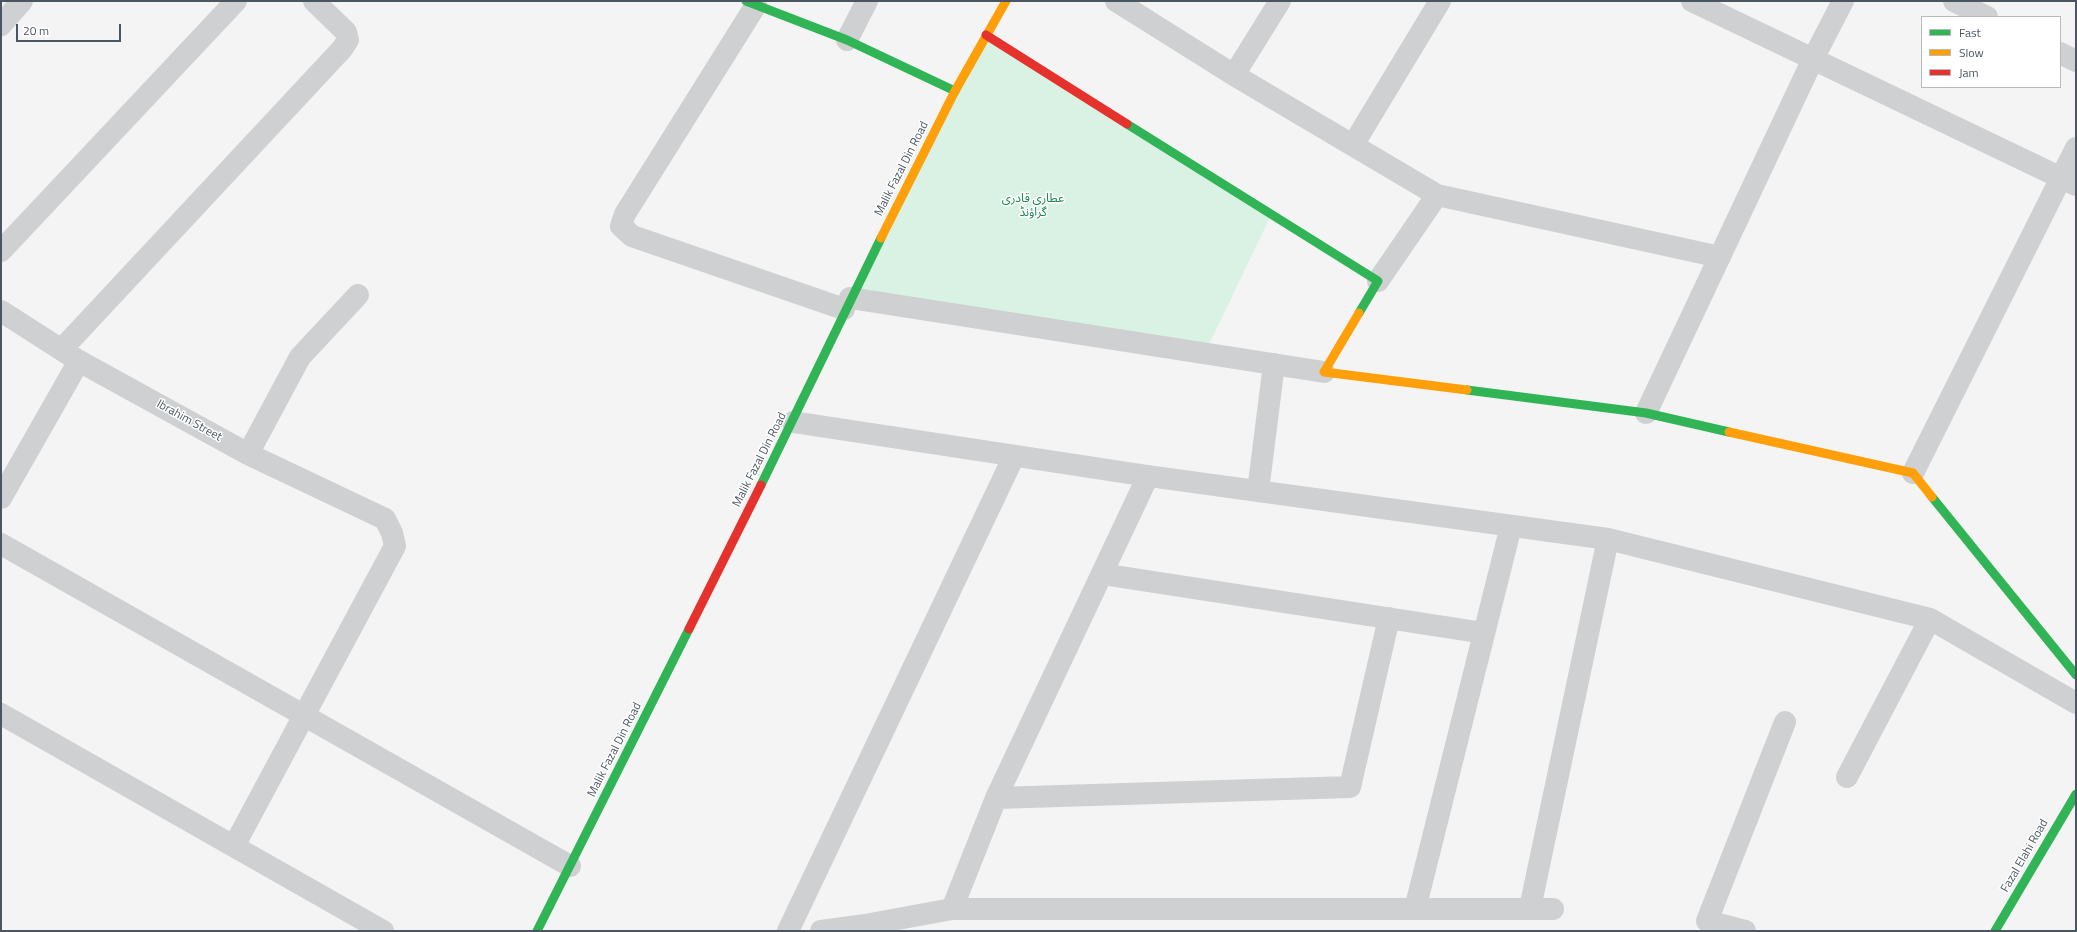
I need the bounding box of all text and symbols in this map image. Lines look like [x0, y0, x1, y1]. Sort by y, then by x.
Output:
scale bar [18, 16, 123, 42]
legend [1921, 16, 2061, 88]
text: 20 m [23, 21, 49, 40]
text: Fast [1959, 23, 1981, 42]
text: Slow [1959, 43, 1984, 62]
text: Jam [1959, 63, 1979, 82]
street label: Malik Fazal Din Road [872, 119, 932, 219]
park label: عطاری قادری گراؤنڈ [1002, 192, 1064, 220]
street label: Ibrahim Street [154, 397, 224, 445]
street label: Malik Fazal Din Road [730, 410, 790, 510]
street label: Malik Fazal Din Road [585, 700, 645, 800]
street label: Fazal Elahi Road [1998, 817, 2052, 895]

